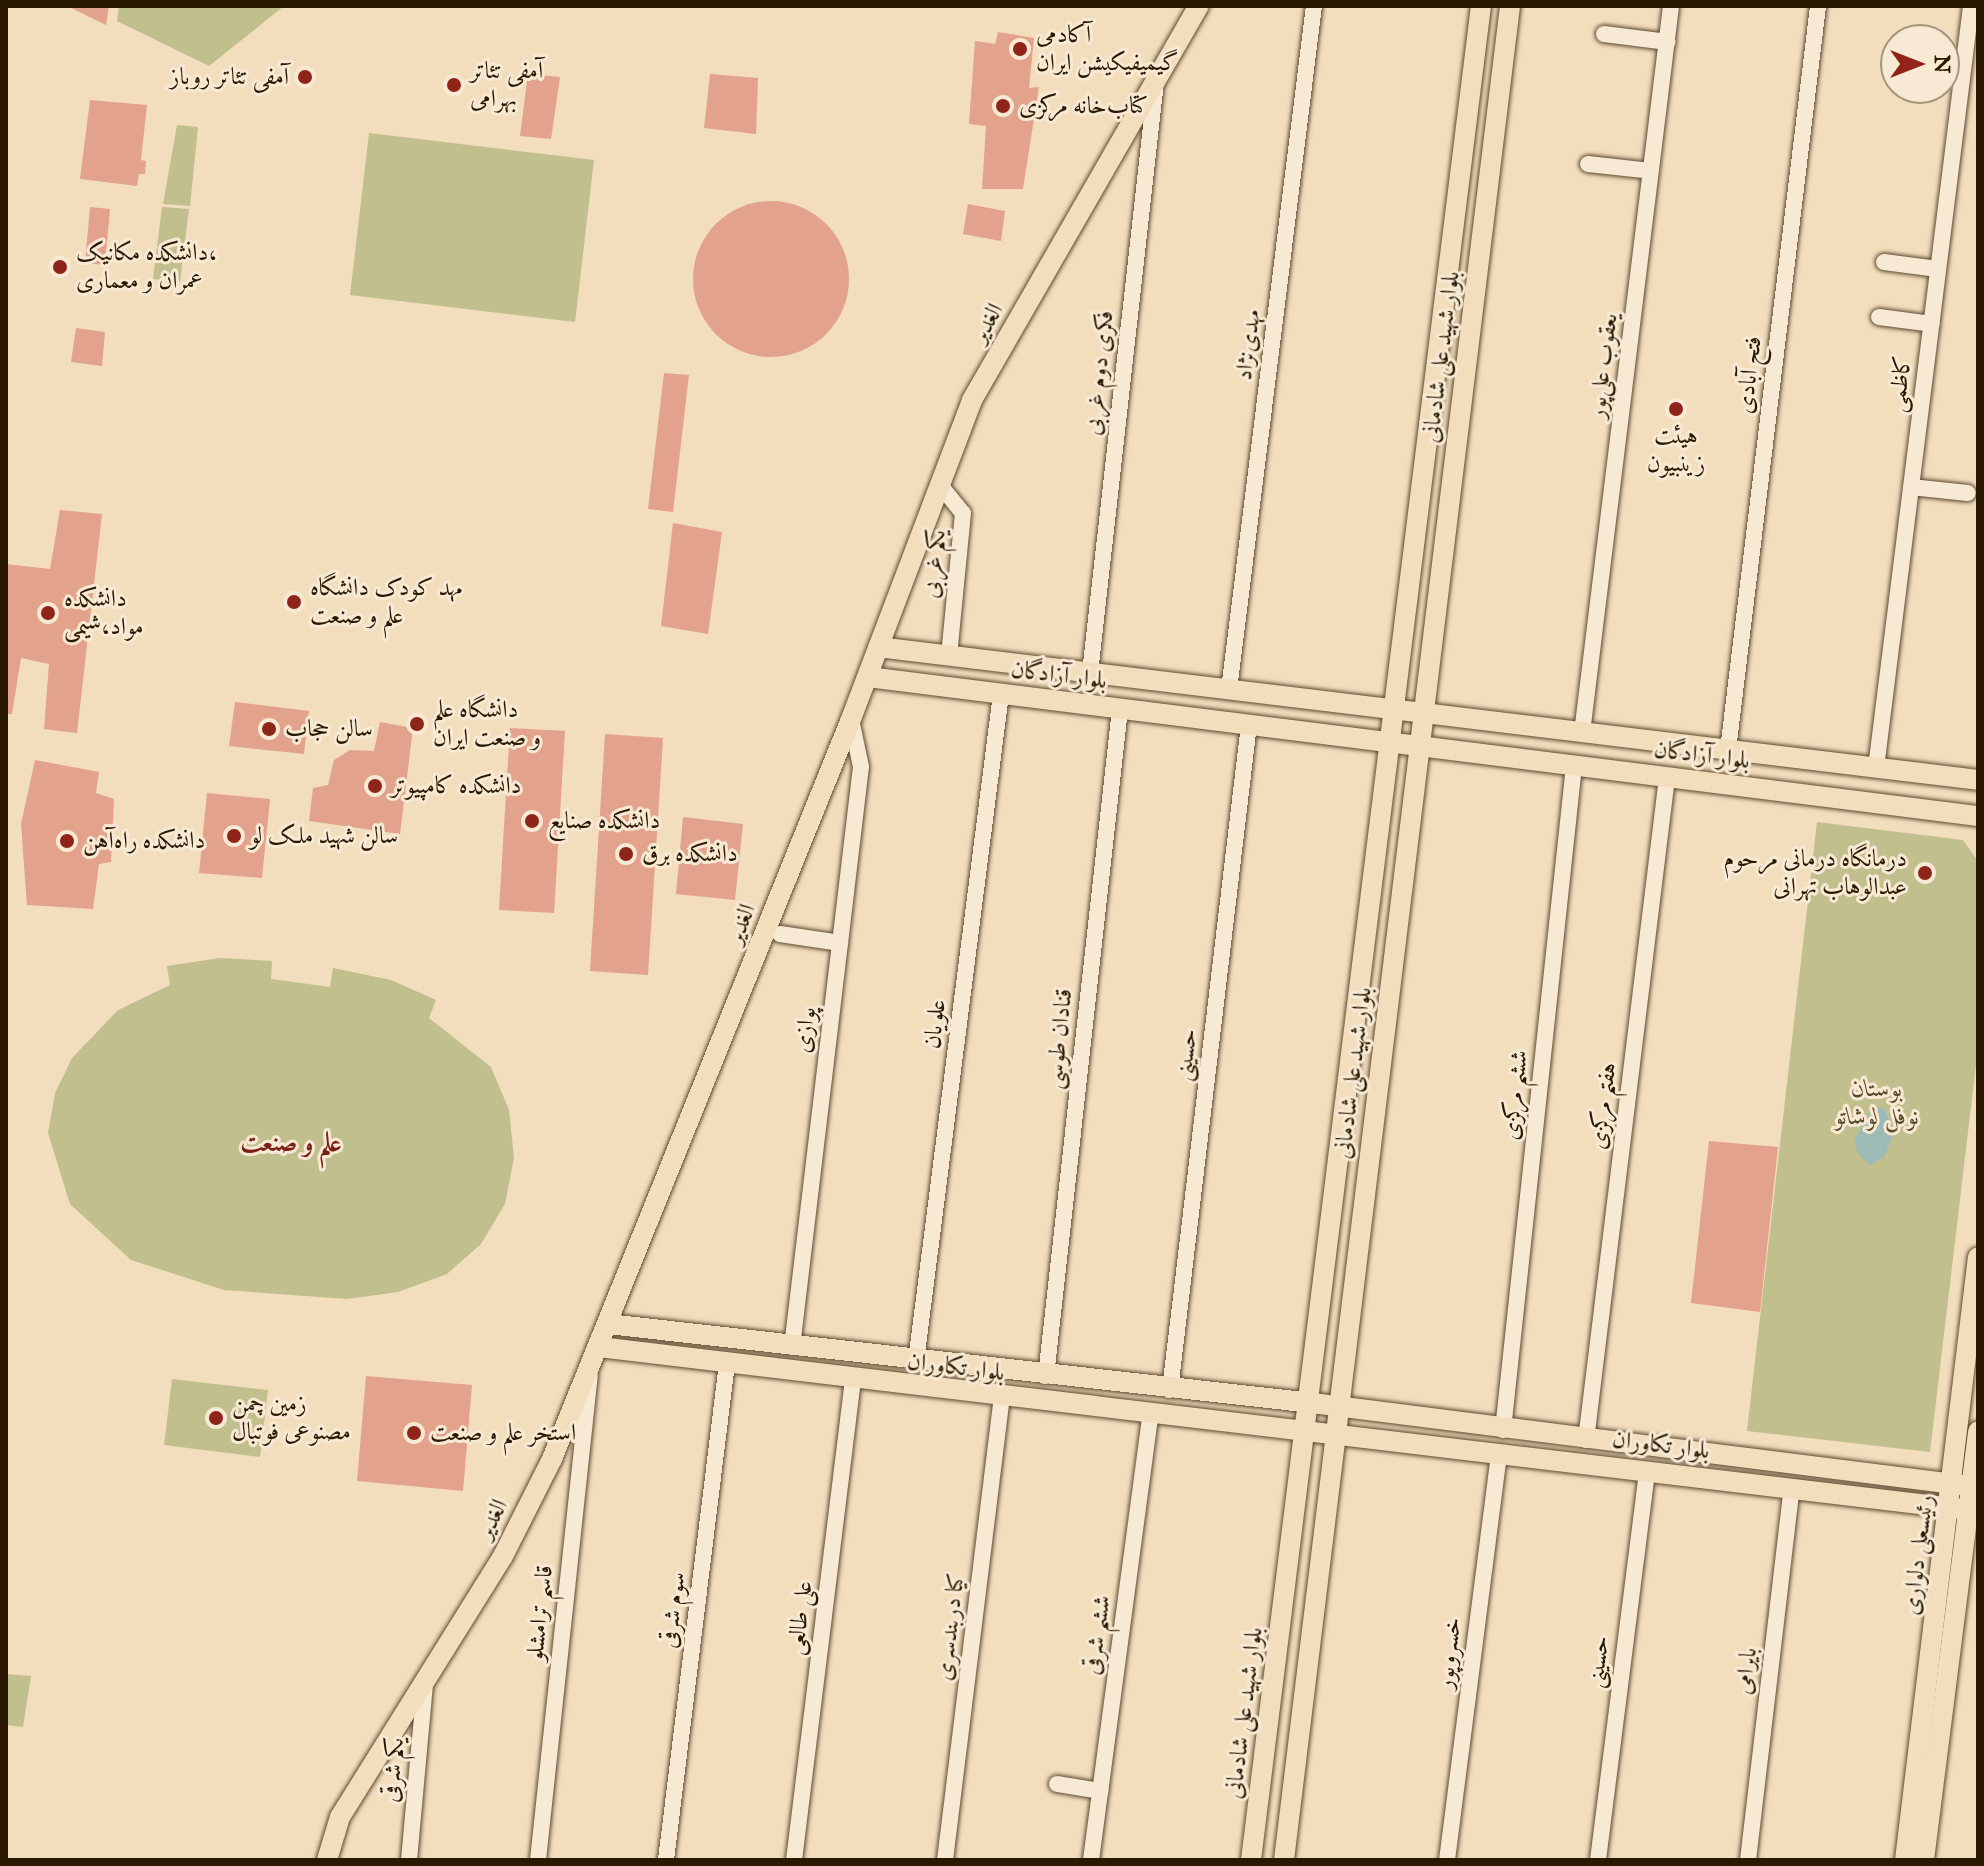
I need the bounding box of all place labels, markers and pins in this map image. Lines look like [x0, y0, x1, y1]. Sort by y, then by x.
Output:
place label: آکادمی گیمیفیکیشن ایران [1036, 21, 1179, 77]
marker: آکادمی گیمیفیکیشن ایران [1011, 40, 1029, 58]
place label: آمفی تئاتر بهرامی [470, 57, 543, 113]
place label: آمفی تئاتر روباز [170, 63, 289, 91]
marker: آمفی تئاتر روباز [296, 68, 314, 86]
marker: آمفی تئاتر بهرامی [445, 76, 463, 94]
place label: کتاب‌خانه مرکزی [1019, 92, 1148, 120]
marker: کتاب‌خانه مرکزی [994, 97, 1012, 115]
place label: دانشکده مکانیک، عمران و معماری [76, 239, 217, 295]
marker: دانشکده مکانیک، عمران و معماری [51, 258, 69, 276]
marker: هیئت زینبیون [1667, 400, 1685, 418]
place label: هیئت زینبیون [1647, 422, 1705, 478]
place label: مهد کودک دانشگاه علم و صنعت [310, 574, 462, 630]
place label: دانشکده مواد،شیمی [64, 585, 144, 641]
marker: مهد کودک دانشگاه علم و صنعت [285, 593, 303, 611]
marker: دانشکده مواد،شیمی [39, 604, 57, 622]
place label: دانشگاه علم و صنعت ایران [433, 696, 541, 752]
place label: سالن حجاب [285, 715, 373, 743]
marker: دانشگاه علم و صنعت ایران [408, 715, 426, 733]
marker: سالن حجاب [260, 720, 278, 738]
place label: دانشکده کامپیوتر [391, 772, 521, 800]
marker: دانشکده کامپیوتر [366, 777, 384, 795]
place label: دانشکده صنایع [548, 807, 660, 835]
marker: دانشکده صنایع [523, 812, 541, 830]
place label: سالن شهید ملک لو [250, 822, 398, 850]
place label: دانشکده راه‌آهن [83, 827, 205, 855]
marker: سالن شهید ملک لو [225, 827, 243, 845]
marker: دانشکده راه‌آهن [58, 832, 76, 850]
place label: دانشکده برق [642, 840, 738, 868]
marker: دانشکده برق [617, 845, 635, 863]
place label: درمانگاه درمانی مرحوم عبدالوهاب تهرانی [1724, 845, 1907, 901]
marker: درمانگاه درمانی مرحوم عبدالوهاب تهرانی [1914, 862, 1936, 884]
place label: زمین چمن مصنوعی فوتبال [232, 1390, 351, 1446]
marker: زمین چمن مصنوعی فوتبال [207, 1409, 225, 1427]
place label: استخر علم و صنعت [430, 1419, 576, 1447]
marker: استخر علم و صنعت [405, 1424, 423, 1442]

